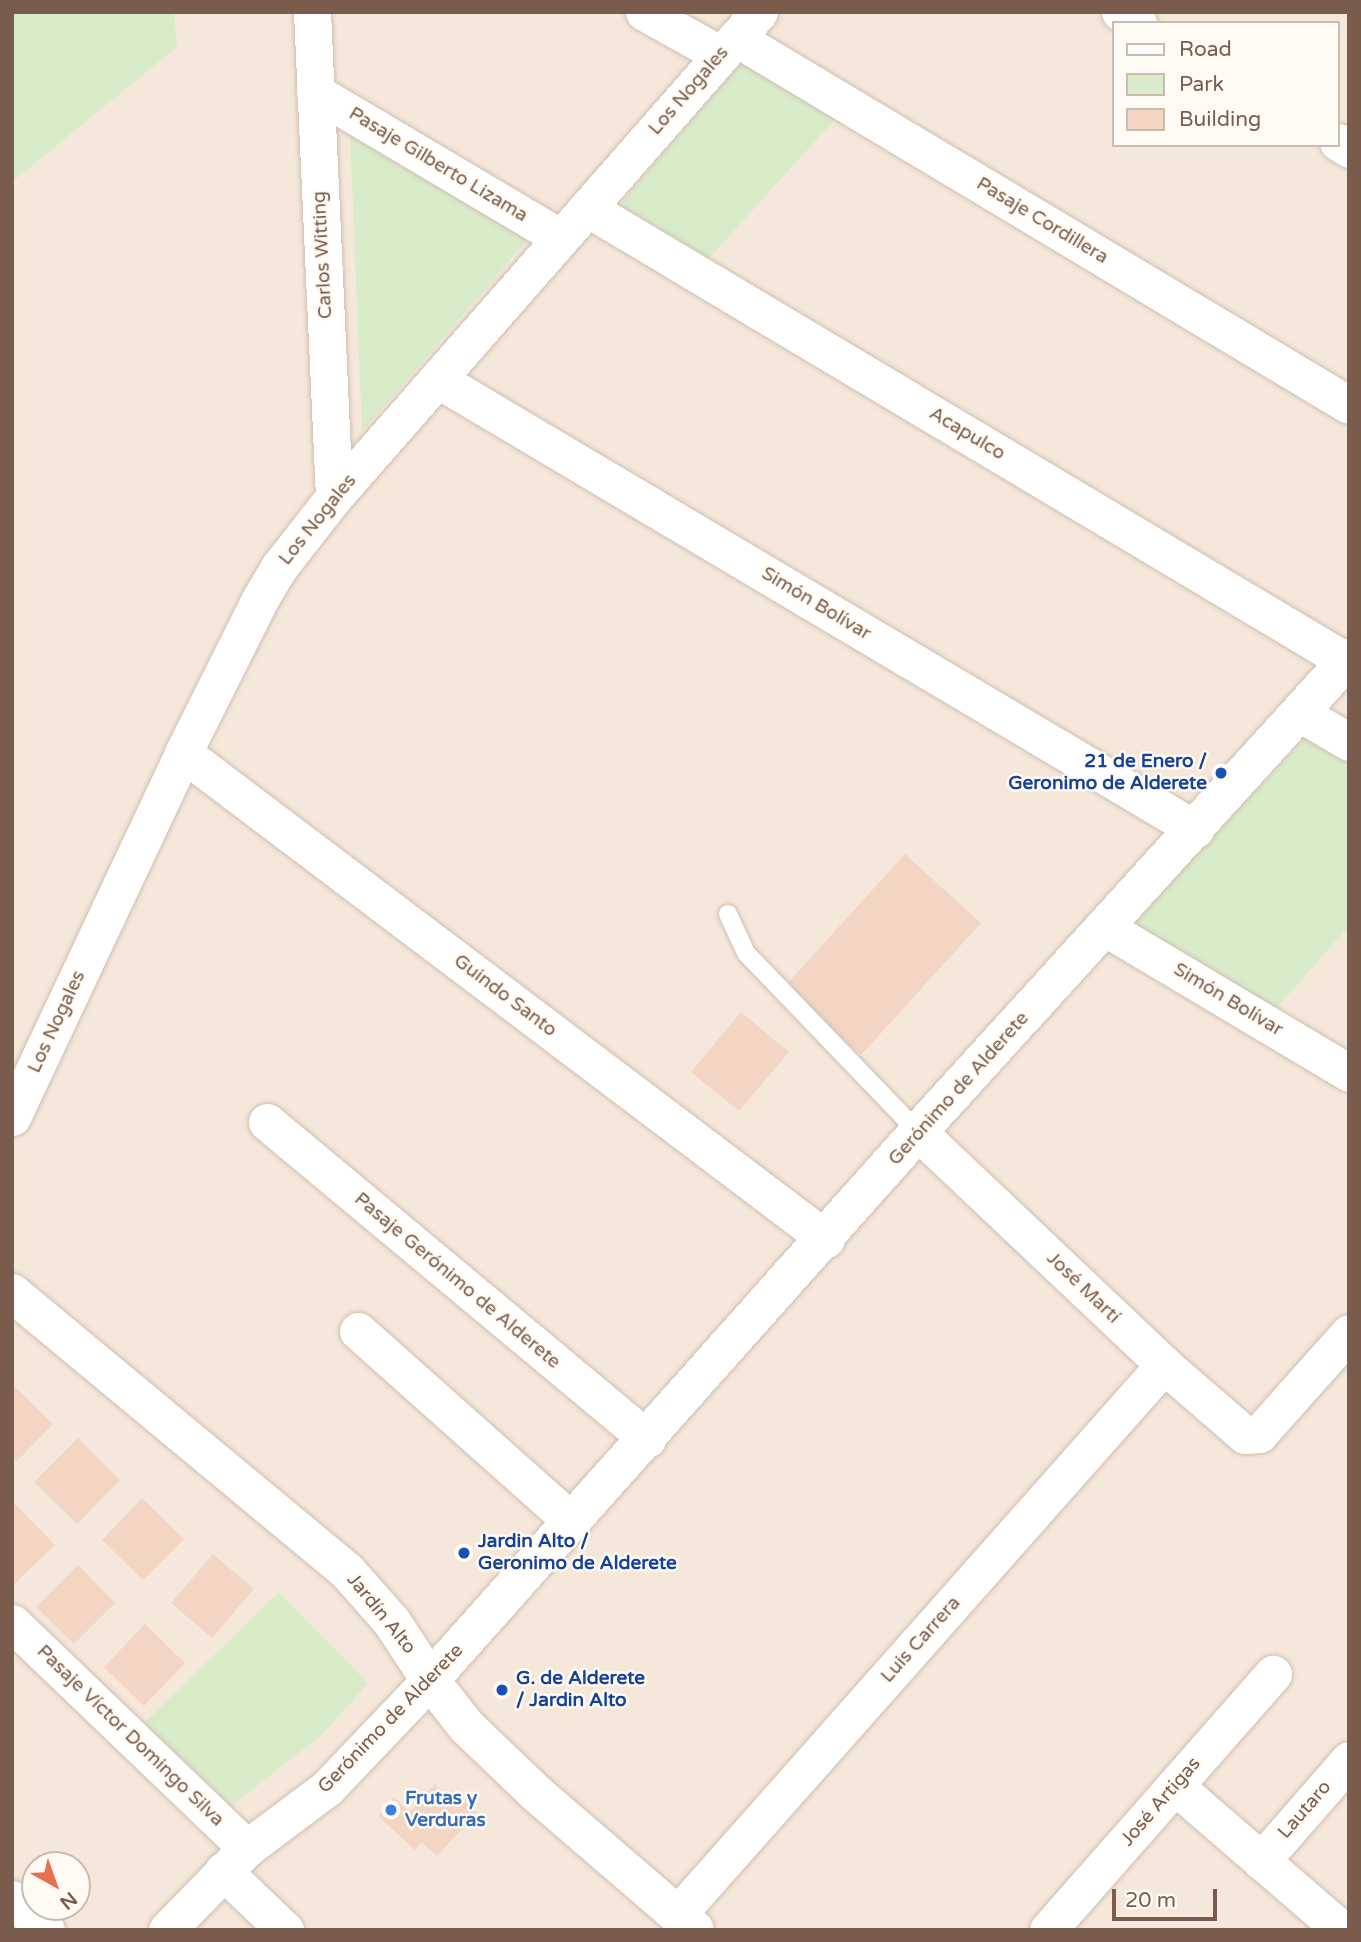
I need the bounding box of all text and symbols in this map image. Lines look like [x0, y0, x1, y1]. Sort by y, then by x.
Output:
legend [1112, 21, 1340, 147]
text: Road [1179, 37, 1232, 62]
street label: Los Nogales [644, 42, 734, 140]
text: Park [1179, 72, 1224, 97]
street label: Pasaje Gilberto Lizama [344, 103, 532, 227]
text: Building [1179, 107, 1261, 132]
street label: Pasaje Cordillera [972, 173, 1112, 269]
street label: Carlos Witting [308, 190, 338, 320]
street label: Acapulco [925, 402, 1009, 466]
street label: Los Nogales [274, 470, 362, 570]
street label: Simón Bolívar [757, 562, 875, 646]
place label: 21 de Enero / Geronimo de Alderete [1008, 751, 1207, 795]
marker: 21 de Enero / Geronimo de Alderete [1213, 765, 1229, 781]
street label: Guindo Santo [449, 950, 561, 1042]
street label: Simón Bolívar [1169, 958, 1287, 1042]
street label: Los Nogales [23, 967, 91, 1077]
street label: Gerónimo de Alderete [884, 1008, 1034, 1170]
street label: Pasaje Gerónimo de Alderete [349, 1188, 565, 1374]
street label: José Martí [1041, 1247, 1125, 1329]
place label: Jardin Alto / Geronimo de Alderete [478, 1531, 677, 1575]
marker: Jardin Alto / Geronimo de Alderete [456, 1545, 472, 1561]
street label: Jardín Alto [342, 1569, 420, 1659]
street label: Luis Carrera [876, 1592, 966, 1688]
street label: Gerónimo de Alderete [314, 1640, 468, 1798]
street label: Pasaje Víctor Domingo Silva [32, 1641, 228, 1831]
place label: G. de Alderete / Jardin Alto [516, 1668, 645, 1712]
marker: G. de Alderete / Jardin Alto [494, 1682, 510, 1698]
street label: José Artigas [1116, 1753, 1206, 1851]
street label: Lautaro [1274, 1776, 1336, 1844]
place label: Frutas y Verduras [405, 1788, 486, 1832]
marker: Frutas y Verduras [383, 1802, 399, 1818]
north arrow [21, 1851, 91, 1921]
scale bar [1116, 1876, 1221, 1920]
text: N [55, 1887, 81, 1914]
text: 20 m [1125, 1888, 1176, 1913]

